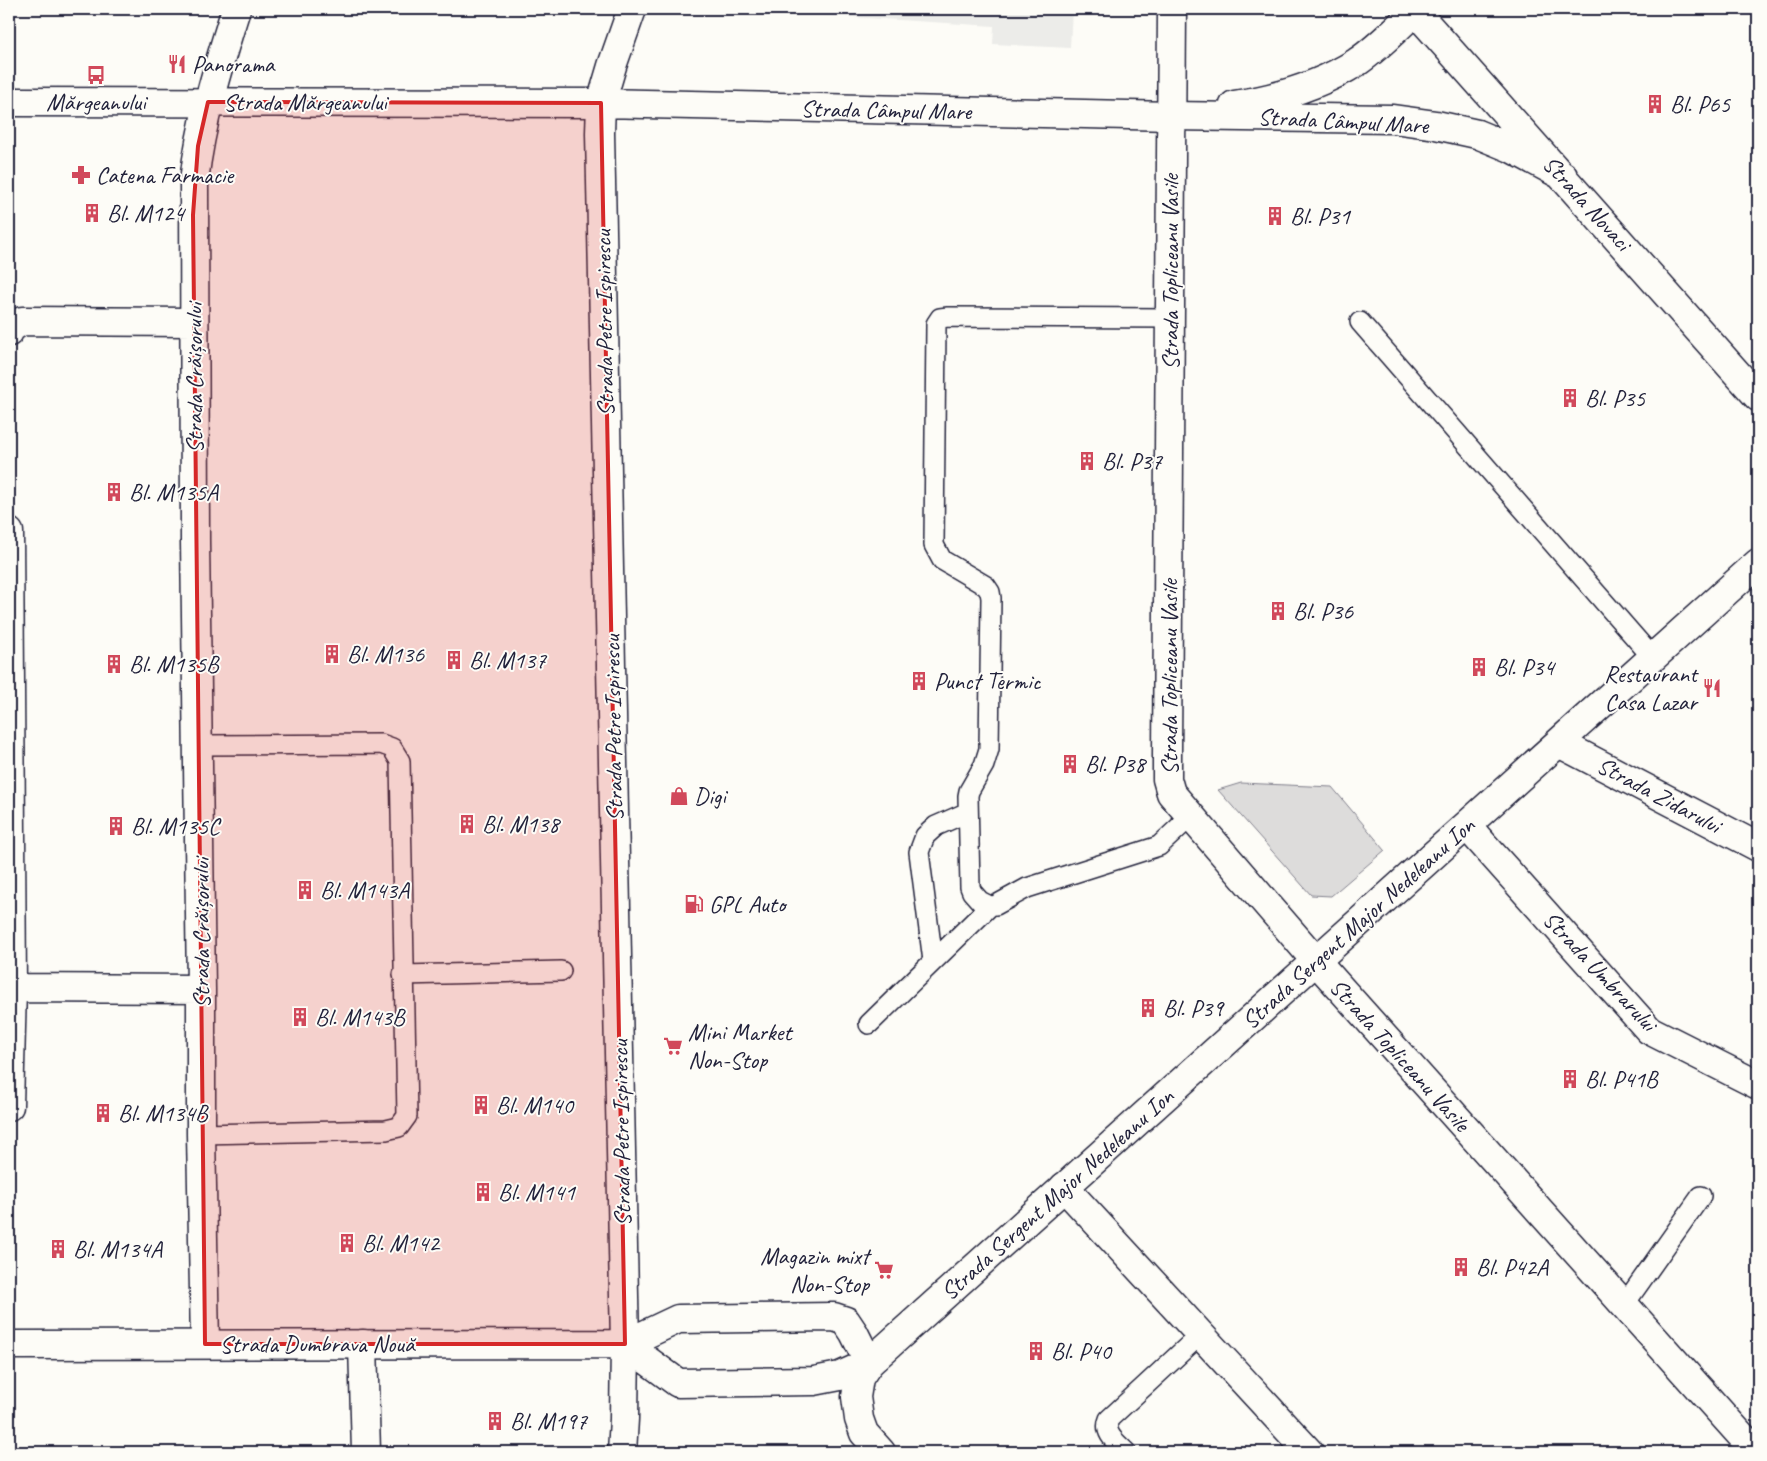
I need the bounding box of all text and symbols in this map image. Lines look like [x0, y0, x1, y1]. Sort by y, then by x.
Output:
place label: Panorama [192, 49, 276, 79]
restaurant icon: Panorama [166, 53, 188, 75]
bus stop icon: Mărgeanului [85, 64, 107, 86]
place label: Mărgeanului [46, 87, 148, 117]
street label: Strada Mărgeanului [223, 87, 389, 117]
place label: Bl. P65 [1670, 89, 1731, 119]
building icon: Bl. P65 [1644, 93, 1666, 115]
street label: Strada Câmpul Mare [801, 94, 974, 127]
street label: Strada Câmpul Mare [1257, 102, 1431, 141]
street label: Strada Novaci [1536, 149, 1639, 259]
place label: Catena Farmacie [96, 160, 235, 190]
pharmacy icon: Catena Farmacie [70, 164, 92, 186]
street label: Strada Topliceanu Vasile [1155, 172, 1185, 370]
place label: Bl. M124 [107, 198, 186, 228]
place label: Bl. P31 [1290, 201, 1351, 231]
building icon: Bl. M124 [81, 202, 103, 224]
building icon: Bl. P31 [1264, 205, 1286, 227]
street label: Strada Petre Ispirescu [587, 227, 621, 417]
street label: Strada Crăișorului [179, 300, 209, 453]
place label: Bl. P35 [1585, 383, 1646, 413]
building icon: Bl. P35 [1559, 387, 1581, 409]
place label: Bl. P37 [1102, 446, 1163, 476]
building icon: Bl. P37 [1076, 450, 1098, 472]
place label: Bl. M135A [129, 477, 219, 507]
building icon: Bl. M135A [103, 481, 125, 503]
street label: Strada Topliceanu Vasile [1154, 577, 1184, 775]
place label: Bl. P36 [1293, 596, 1354, 626]
building icon: Bl. P36 [1267, 600, 1289, 622]
street label: Strada Petre Ispirescu [596, 632, 630, 822]
place label: Bl. M136 [347, 639, 425, 669]
building icon: Bl. M136 [321, 643, 343, 665]
place label: Bl. M137 [469, 645, 547, 675]
place label: Bl. M135B [129, 649, 220, 679]
building icon: Bl. M137 [443, 649, 465, 671]
place label: Bl. P34 [1494, 652, 1556, 682]
building icon: Bl. M135B [103, 653, 125, 675]
building icon: Bl. P34 [1468, 656, 1490, 678]
place label: Restaurant Casa Lazar [1604, 659, 1699, 717]
place label: Punct Termic [934, 666, 1041, 696]
building icon: Punct Termic [908, 670, 930, 692]
restaurant icon: Restaurant Casa Lazar [1701, 677, 1723, 699]
place label: Bl. P38 [1085, 749, 1147, 779]
street label: Strada Zidarului [1592, 750, 1728, 841]
building icon: Bl. P38 [1059, 753, 1081, 775]
place label: Digi [694, 781, 728, 811]
shop icon: Digi [668, 785, 690, 807]
place label: Bl. M138 [482, 809, 561, 839]
street label: Strada Sergent Major Nedeleanu Ion [1235, 810, 1482, 1036]
place label: Bl. M135C [131, 811, 222, 841]
building icon: Bl. M138 [456, 813, 478, 835]
building icon: Bl. M135C [105, 815, 127, 837]
street label: Strada Crăișorului [186, 855, 216, 1008]
place label: Bl. M143A [320, 875, 410, 905]
building icon: Bl. M143A [294, 879, 316, 901]
place label: GPL Auto [709, 889, 788, 919]
fuel station icon: GPL Auto [683, 893, 705, 915]
street label: Strada Umbrarului [1537, 905, 1666, 1040]
street label: Strada Topliceanu Vasile [1323, 972, 1478, 1139]
place label: Bl. P39 [1163, 993, 1225, 1023]
building icon: Bl. P39 [1137, 997, 1159, 1019]
place label: Bl. M143B [315, 1002, 406, 1032]
building icon: Bl. M143B [289, 1006, 311, 1028]
place label: Mini Market Non-Stop [688, 1017, 793, 1075]
supermarket icon: Mini Market Non-Stop [662, 1035, 684, 1057]
street label: Strada Petre Ispirescu [604, 1037, 638, 1227]
place label: Bl. P41B [1585, 1064, 1659, 1094]
building icon: Bl. P41B [1559, 1068, 1581, 1090]
street label: Strada Sergent Major Nedeleanu Ion [934, 1081, 1181, 1307]
place label: Bl. M140 [496, 1090, 575, 1120]
building icon: Bl. M140 [470, 1094, 492, 1116]
place label: Bl. M134B [118, 1098, 209, 1128]
building icon: Bl. M134B [92, 1102, 114, 1124]
place label: Bl. M141 [498, 1177, 576, 1207]
building icon: Bl. M141 [472, 1181, 494, 1203]
place label: Bl. M142 [362, 1228, 441, 1258]
building icon: Bl. M142 [336, 1232, 358, 1254]
place label: Bl. M134A [73, 1234, 163, 1264]
building icon: Bl. M134A [47, 1238, 69, 1260]
place label: Magazin mixt Non-Stop [760, 1241, 872, 1299]
place label: Bl. P42A [1476, 1252, 1549, 1282]
building icon: Bl. P42A [1450, 1256, 1472, 1278]
supermarket icon: Magazin mixt Non-Stop [873, 1259, 895, 1281]
street label: Strada Dumbrava Nouă [220, 1329, 417, 1359]
place label: Bl. P40 [1051, 1336, 1113, 1366]
building icon: Bl. P40 [1025, 1340, 1047, 1362]
place label: Bl. M197 [510, 1406, 588, 1436]
building icon: Bl. M197 [484, 1410, 506, 1432]

